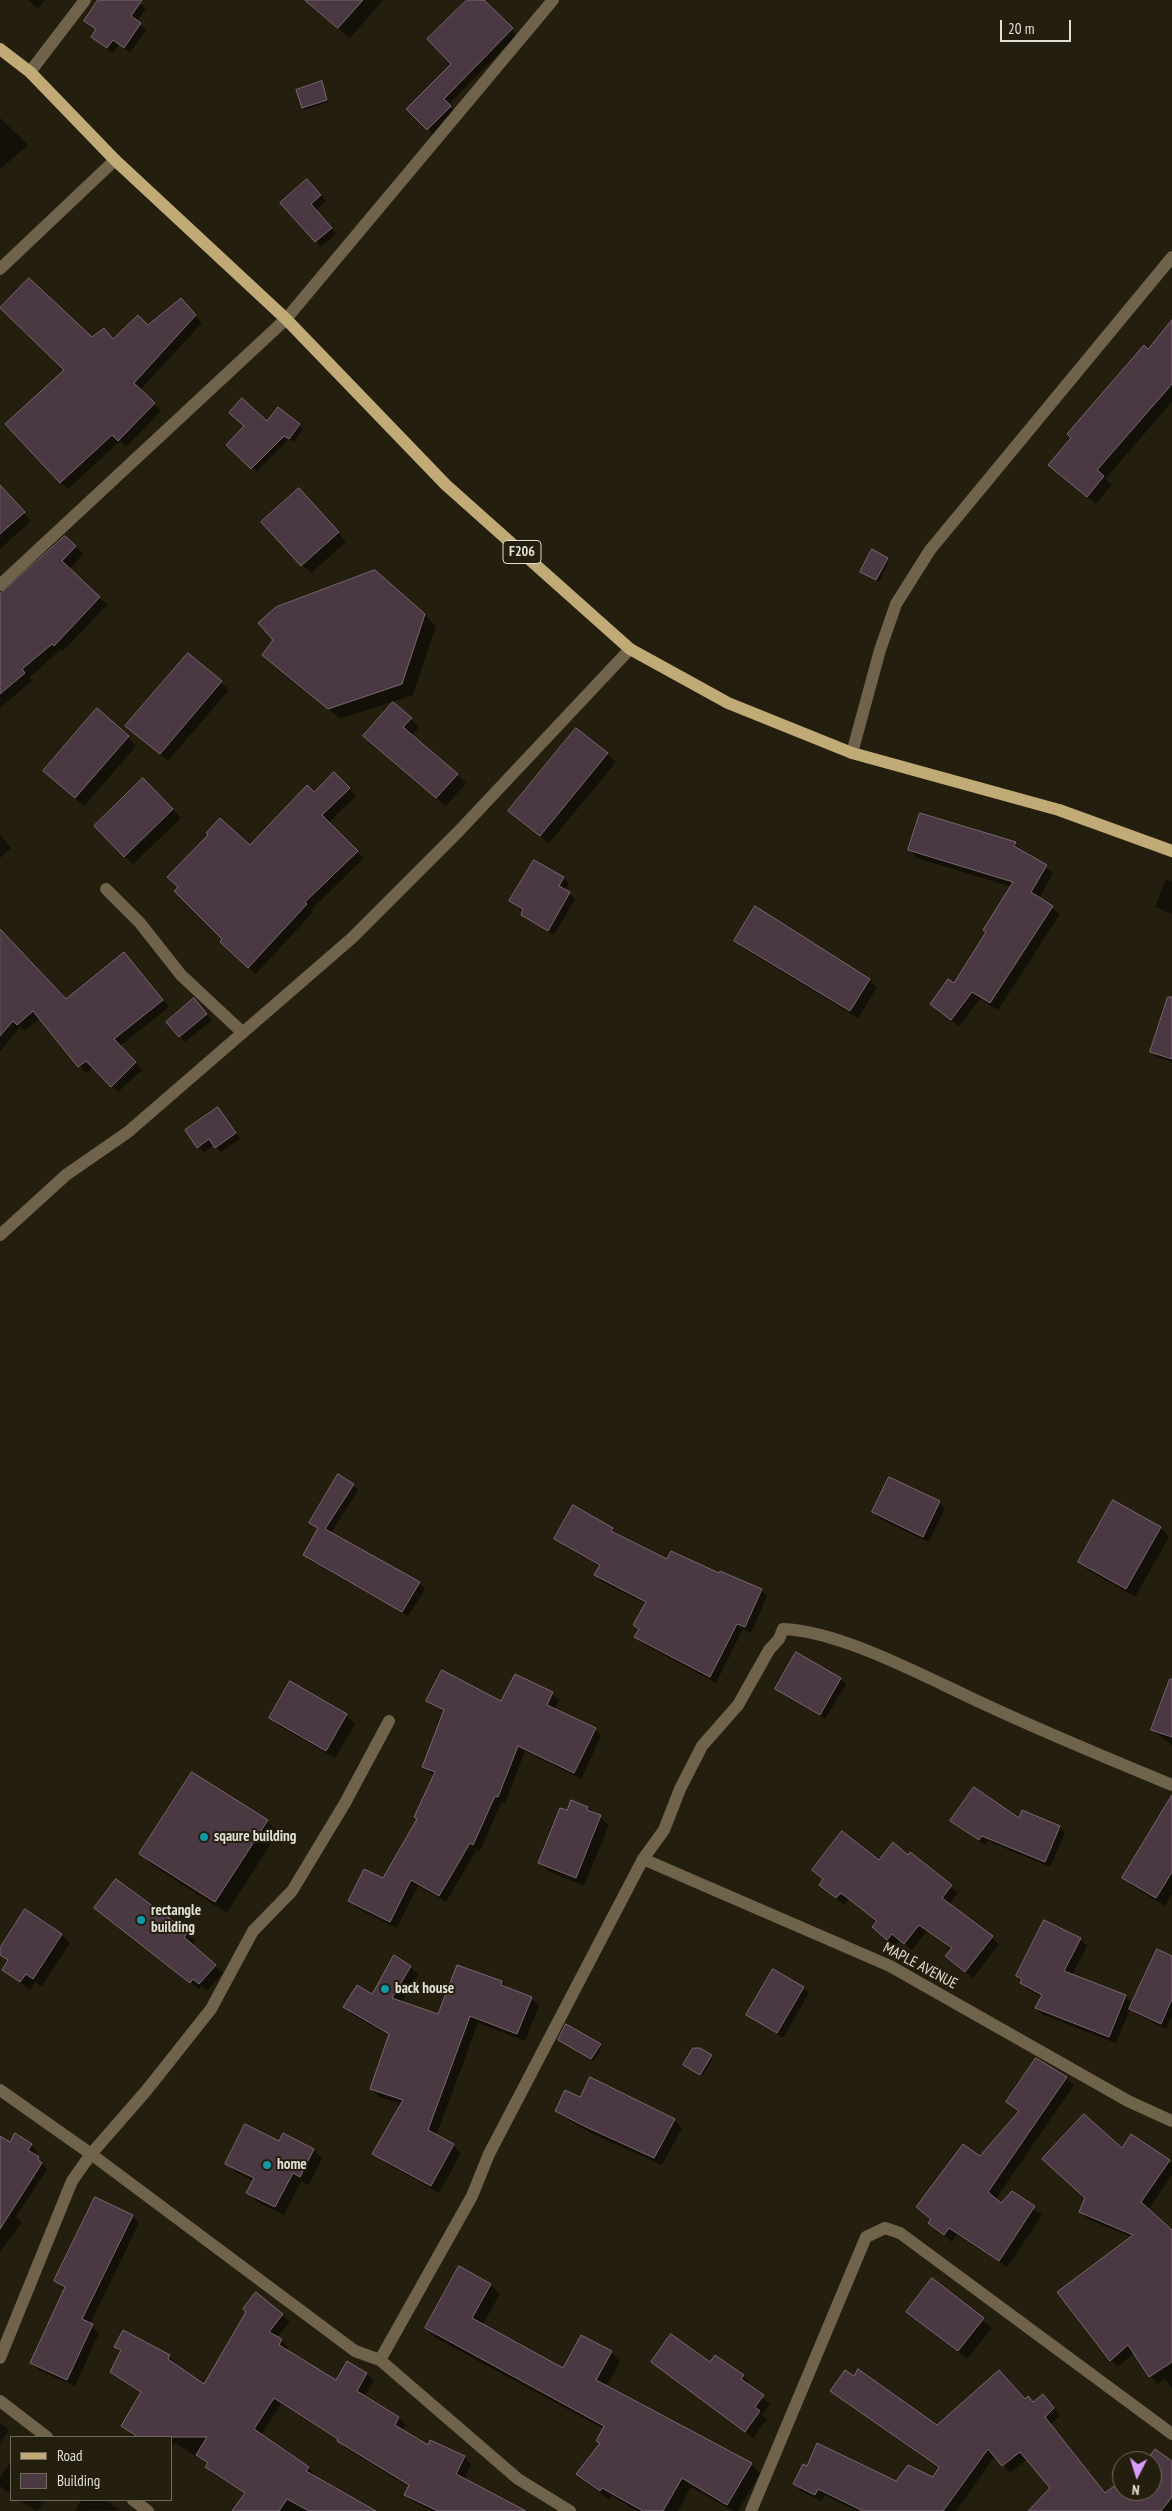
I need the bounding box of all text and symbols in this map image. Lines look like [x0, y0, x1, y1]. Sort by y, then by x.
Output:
scale bar [1002, 10, 1073, 42]
text: 20 m [1008, 19, 1034, 38]
road number: F206 [503, 540, 541, 564]
place label: sqaure building [214, 1828, 296, 1846]
marker: sqaure building [198, 1831, 210, 1843]
place label: rectangle building [151, 1902, 201, 1937]
marker: rectangle building [135, 1914, 147, 1926]
street label: MAPLE AVENUE [880, 1939, 960, 1993]
place label: back house [395, 1980, 454, 1998]
marker: back house [379, 1983, 391, 1995]
place label: home [277, 2156, 307, 2174]
marker: home [261, 2159, 273, 2171]
legend [10, 2436, 172, 2501]
text: Road [57, 2446, 83, 2465]
north arrow [1112, 2451, 1162, 2501]
text: Building [57, 2471, 100, 2490]
text: N [1131, 2481, 1140, 2499]

